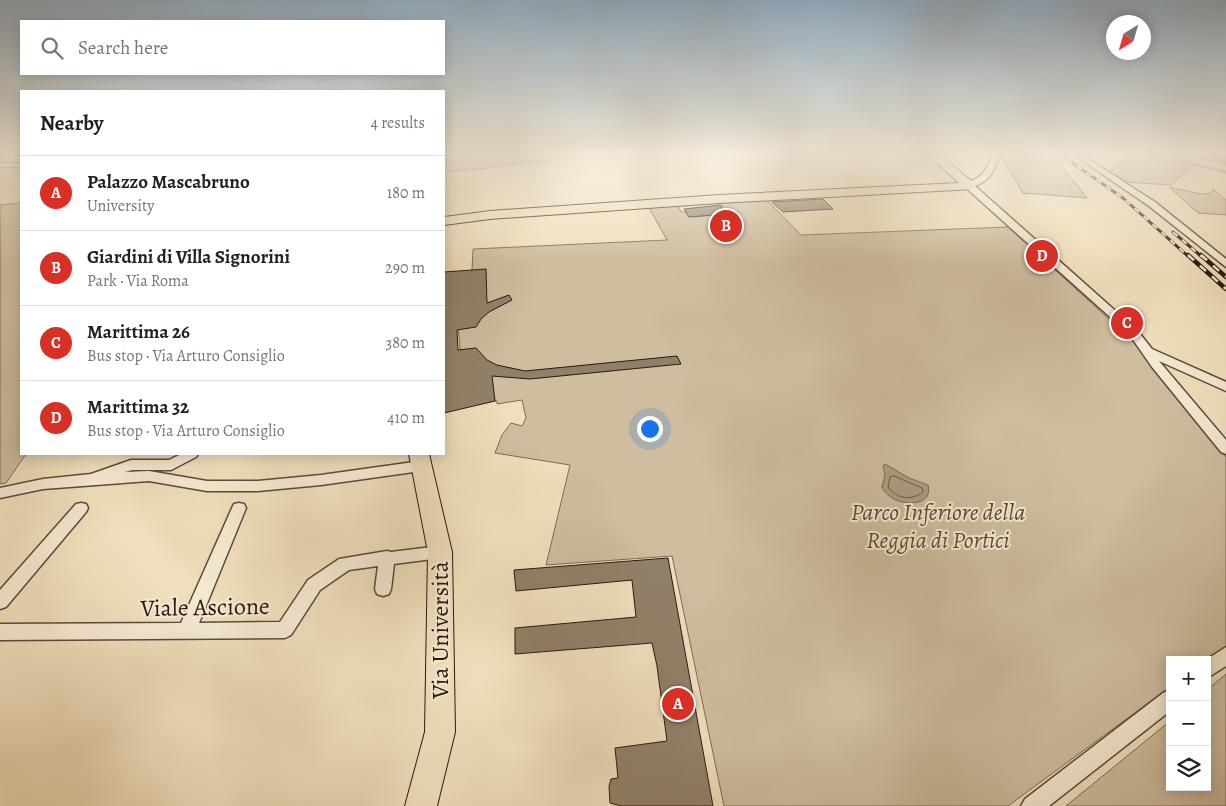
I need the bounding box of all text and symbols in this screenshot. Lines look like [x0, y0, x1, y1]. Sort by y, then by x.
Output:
north arrow [1106, 15, 1151, 60]
search box [20, 20, 445, 75]
icon: search [38, 34, 66, 62]
text: Search here [78, 35, 168, 61]
text: Nearby [40, 109, 103, 137]
text: 4 results [371, 112, 425, 134]
text: Palazzo Mascabruno [87, 169, 250, 195]
text: A [51, 182, 61, 204]
text: 180 m [387, 182, 425, 204]
text: University [87, 195, 154, 217]
pin: B [710, 207, 742, 245]
pin: D [1026, 237, 1058, 275]
text: Giardini di Villa Signorini [87, 244, 290, 270]
text: B [51, 257, 61, 279]
text: 290 m [385, 257, 425, 279]
text: Park · Via Roma [87, 270, 189, 292]
pin: C [1111, 304, 1143, 342]
text: Marittima 26 [87, 319, 190, 345]
text: C [51, 332, 61, 354]
text: 380 m [386, 332, 425, 354]
text: Bus stop · Via Arturo Consiglio [87, 345, 285, 367]
text: Marittima 32 [87, 394, 189, 420]
text: D [50, 407, 62, 429]
text: 410 m [387, 407, 425, 429]
your location [637, 416, 663, 442]
text: Bus stop · Via Arturo Consiglio [87, 420, 285, 442]
park label: Parco Inferiore della Reggia di Portici [851, 496, 1025, 556]
street label: Via Università [424, 560, 456, 700]
street label: Viale Ascione [139, 590, 270, 624]
map controls [1166, 656, 1211, 791]
button: + [1166, 656, 1211, 701]
pin: A [662, 685, 694, 723]
button: − [1166, 701, 1211, 746]
button: layers [1166, 746, 1211, 791]

